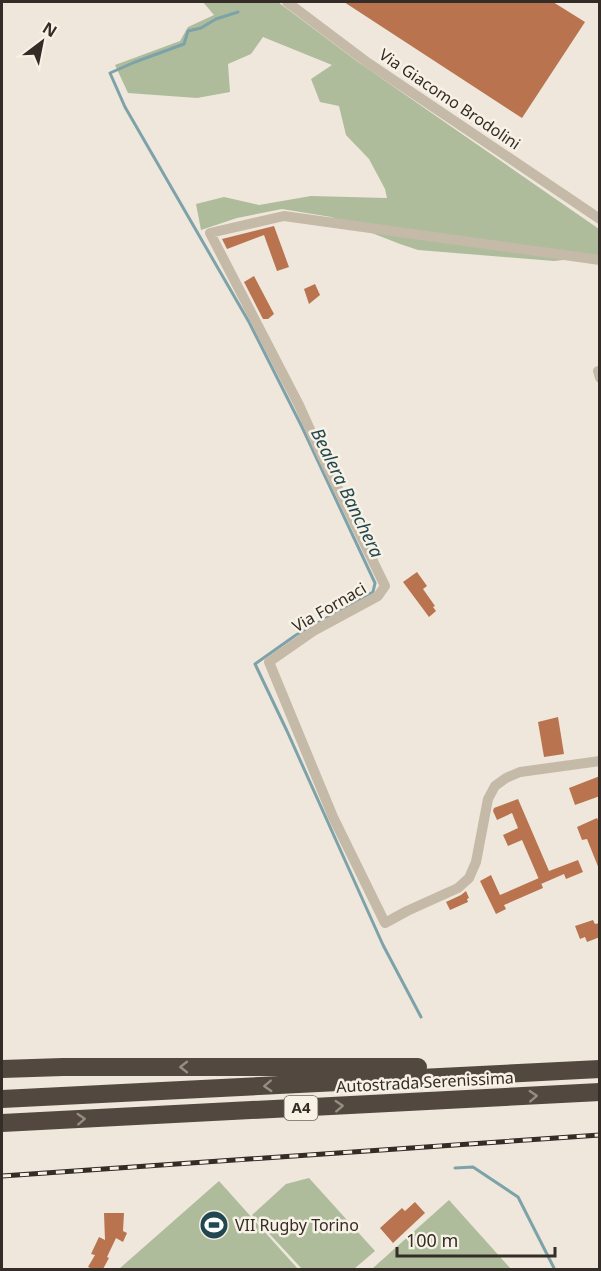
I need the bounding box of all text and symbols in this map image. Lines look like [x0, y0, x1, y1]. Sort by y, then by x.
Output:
north arrow [12, 12, 72, 72]
text: N [39, 17, 61, 42]
street label: Via Giacomo Brodolini [375, 43, 525, 155]
water label: Bealera Banchera [306, 424, 390, 561]
street label: Via Fornaci [288, 577, 370, 637]
one-way arrow [180, 1061, 189, 1073]
street label: Autostrada Serenissima [336, 1066, 514, 1098]
one-way arrow [264, 1079, 273, 1092]
one-way arrow [529, 1089, 538, 1102]
road number: A4 [284, 1096, 318, 1120]
one-way arrow [334, 1099, 343, 1112]
one-way arrow [76, 1113, 85, 1126]
sports icon: VII Rugby Torino [198, 1209, 230, 1241]
place label: VII Rugby Torino [235, 1214, 359, 1236]
scale bar [397, 1220, 554, 1258]
text: 100 m [406, 1228, 458, 1252]

